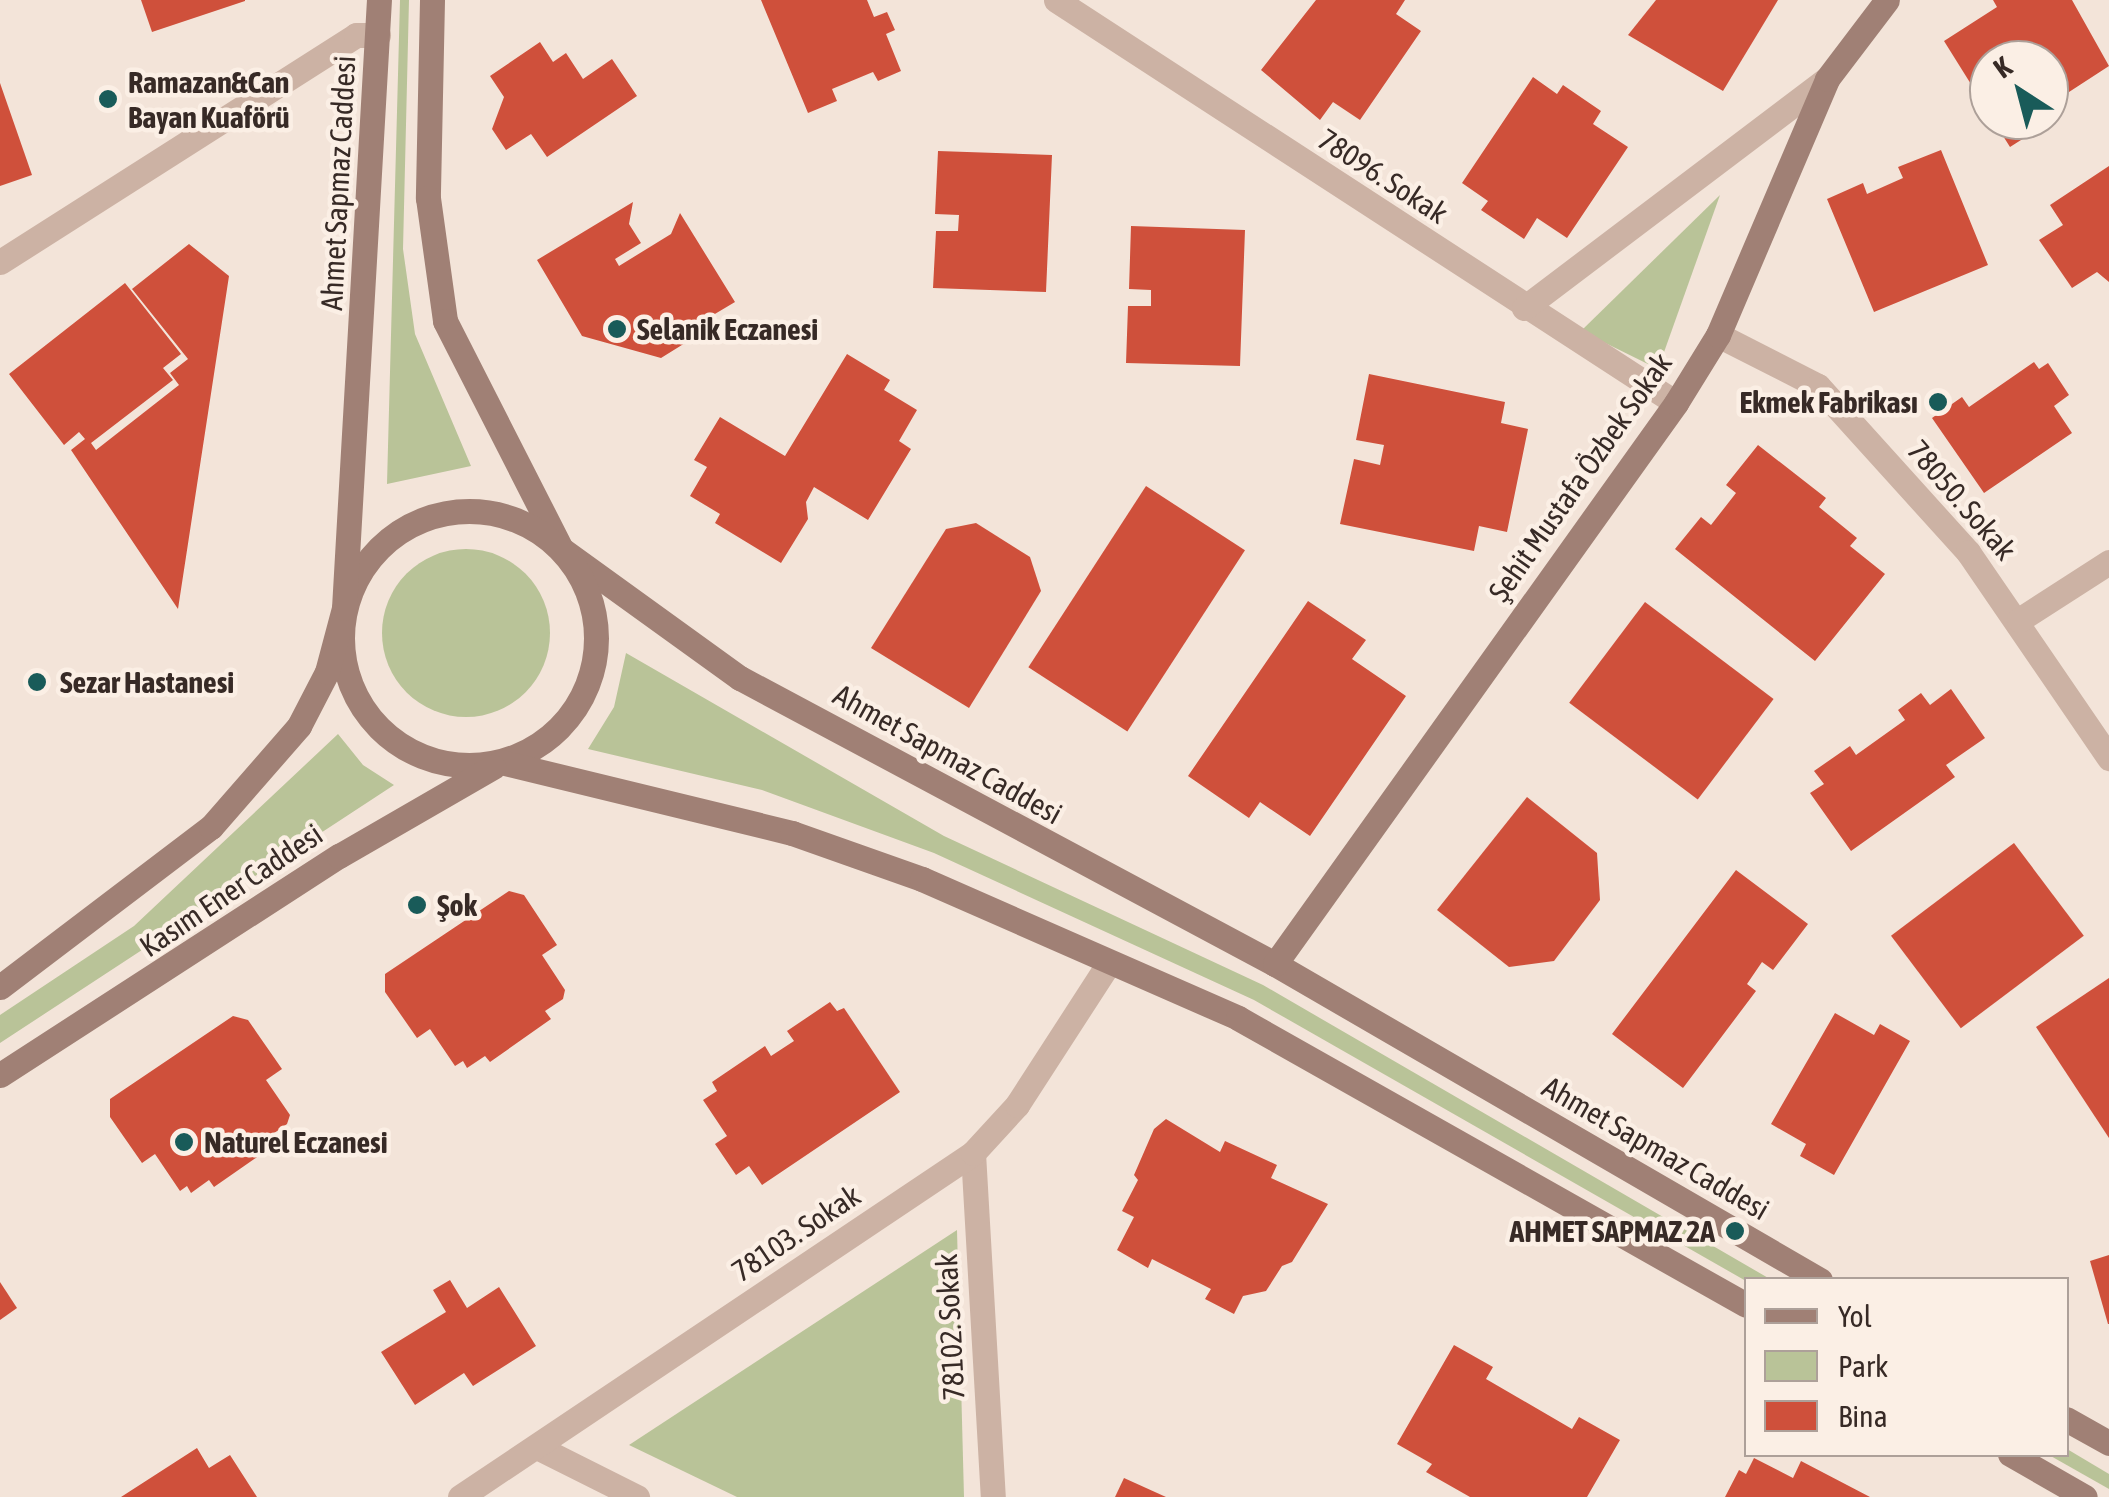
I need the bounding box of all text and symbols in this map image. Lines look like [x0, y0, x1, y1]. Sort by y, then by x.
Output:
north arrow [1969, 40, 2069, 140]
text: K [1988, 50, 2017, 84]
street label: Ahmet Sapmaz Caddesi [313, 55, 363, 311]
place label: Ramazan&Can Bayan Kuaförü [128, 64, 289, 134]
marker: Ramazan&Can Bayan Kuaförü [97, 88, 119, 110]
street label: 78096. Sokak [1312, 121, 1454, 231]
place label: Selanik Eczanesi [637, 311, 818, 347]
marker: Selanik Eczanesi [606, 318, 628, 340]
street label: Şehit Mustafa Özbek Sokak [1481, 346, 1679, 608]
place label: Ekmek Fabrikası [1739, 384, 1918, 420]
marker: Ekmek Fabrikası [1927, 391, 1949, 413]
street label: 78050. Sokak [1900, 433, 2024, 567]
place label: Sezar Hastanesi [60, 664, 234, 700]
marker: Sezar Hastanesi [24, 669, 50, 695]
street label: Ahmet Sapmaz Caddesi [828, 676, 1068, 832]
street label: Kasım Ener Caddesi [133, 816, 329, 964]
place label: Şok [437, 887, 477, 923]
marker: Şok [406, 894, 428, 916]
street label: Ahmet Sapmaz Caddesi [1536, 1069, 1776, 1227]
place label: Naturel Eczanesi [204, 1124, 388, 1160]
marker: Naturel Eczanesi [173, 1131, 195, 1153]
street label: 78103. Sokak [725, 1177, 867, 1289]
place label: AHMET SAPMAZ 2A [1510, 1213, 1715, 1249]
marker: AHMET SAPMAZ 2A [1724, 1220, 1746, 1242]
street label: 78102. Sokak [928, 1253, 972, 1401]
legend [1744, 1277, 2069, 1457]
text: Yol [1838, 1299, 1872, 1333]
text: Park [1838, 1349, 1888, 1383]
text: Bina [1838, 1399, 1888, 1433]

